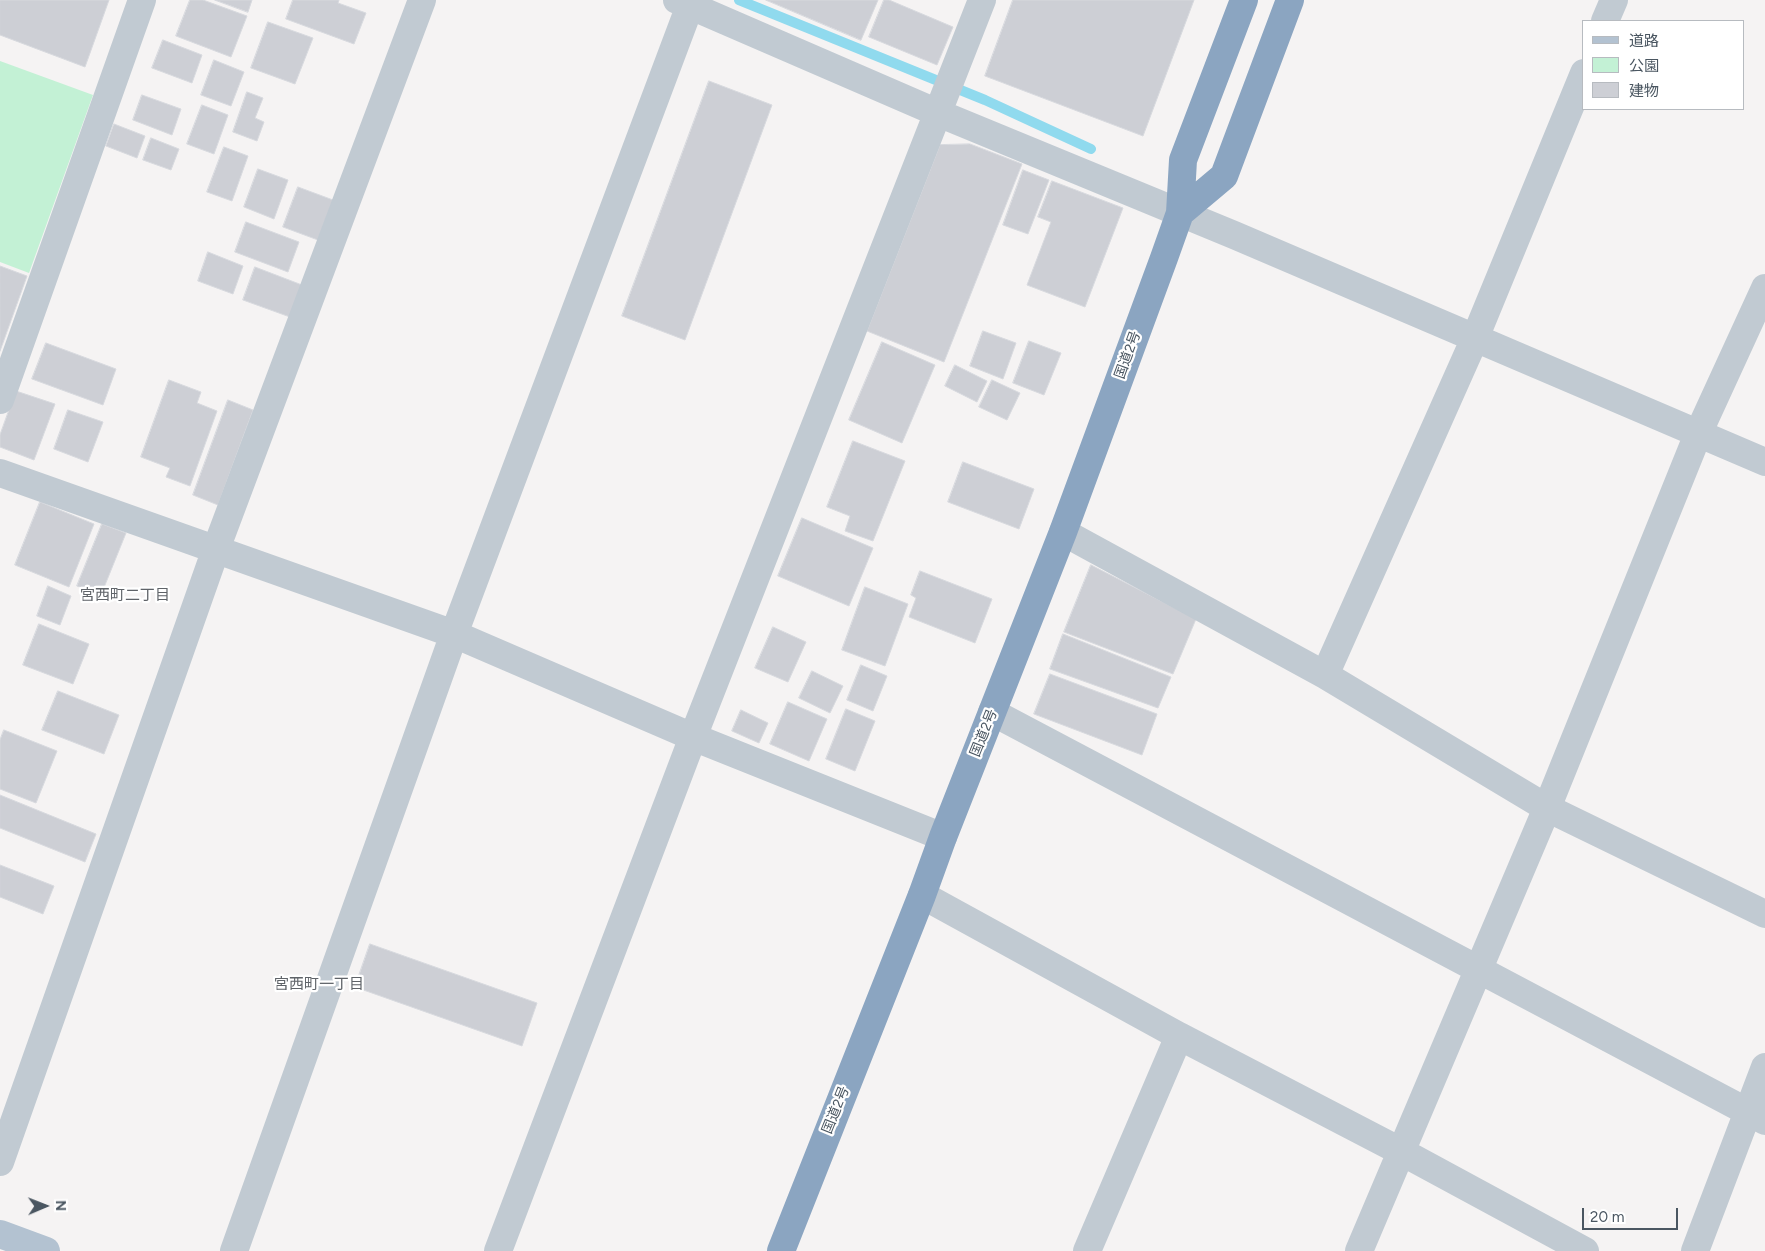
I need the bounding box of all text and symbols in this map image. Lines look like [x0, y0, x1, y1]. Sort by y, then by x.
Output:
legend [1582, 20, 1745, 110]
text: 道路 [1629, 32, 1659, 50]
text: 公園 [1629, 57, 1659, 75]
text: 建物 [1629, 82, 1659, 100]
street label: 国道2号 [1112, 329, 1144, 381]
district label: 宮西町二丁目 [80, 587, 170, 605]
street label: 国道2号 [967, 707, 1001, 759]
district label: 宮西町一丁目 [274, 976, 364, 994]
street label: 国道2号 [819, 1084, 853, 1136]
north arrow [20, 1181, 70, 1231]
scale bar [1585, 1198, 1681, 1230]
text: N [52, 1200, 69, 1211]
text: 20 m [1590, 1208, 1624, 1226]

